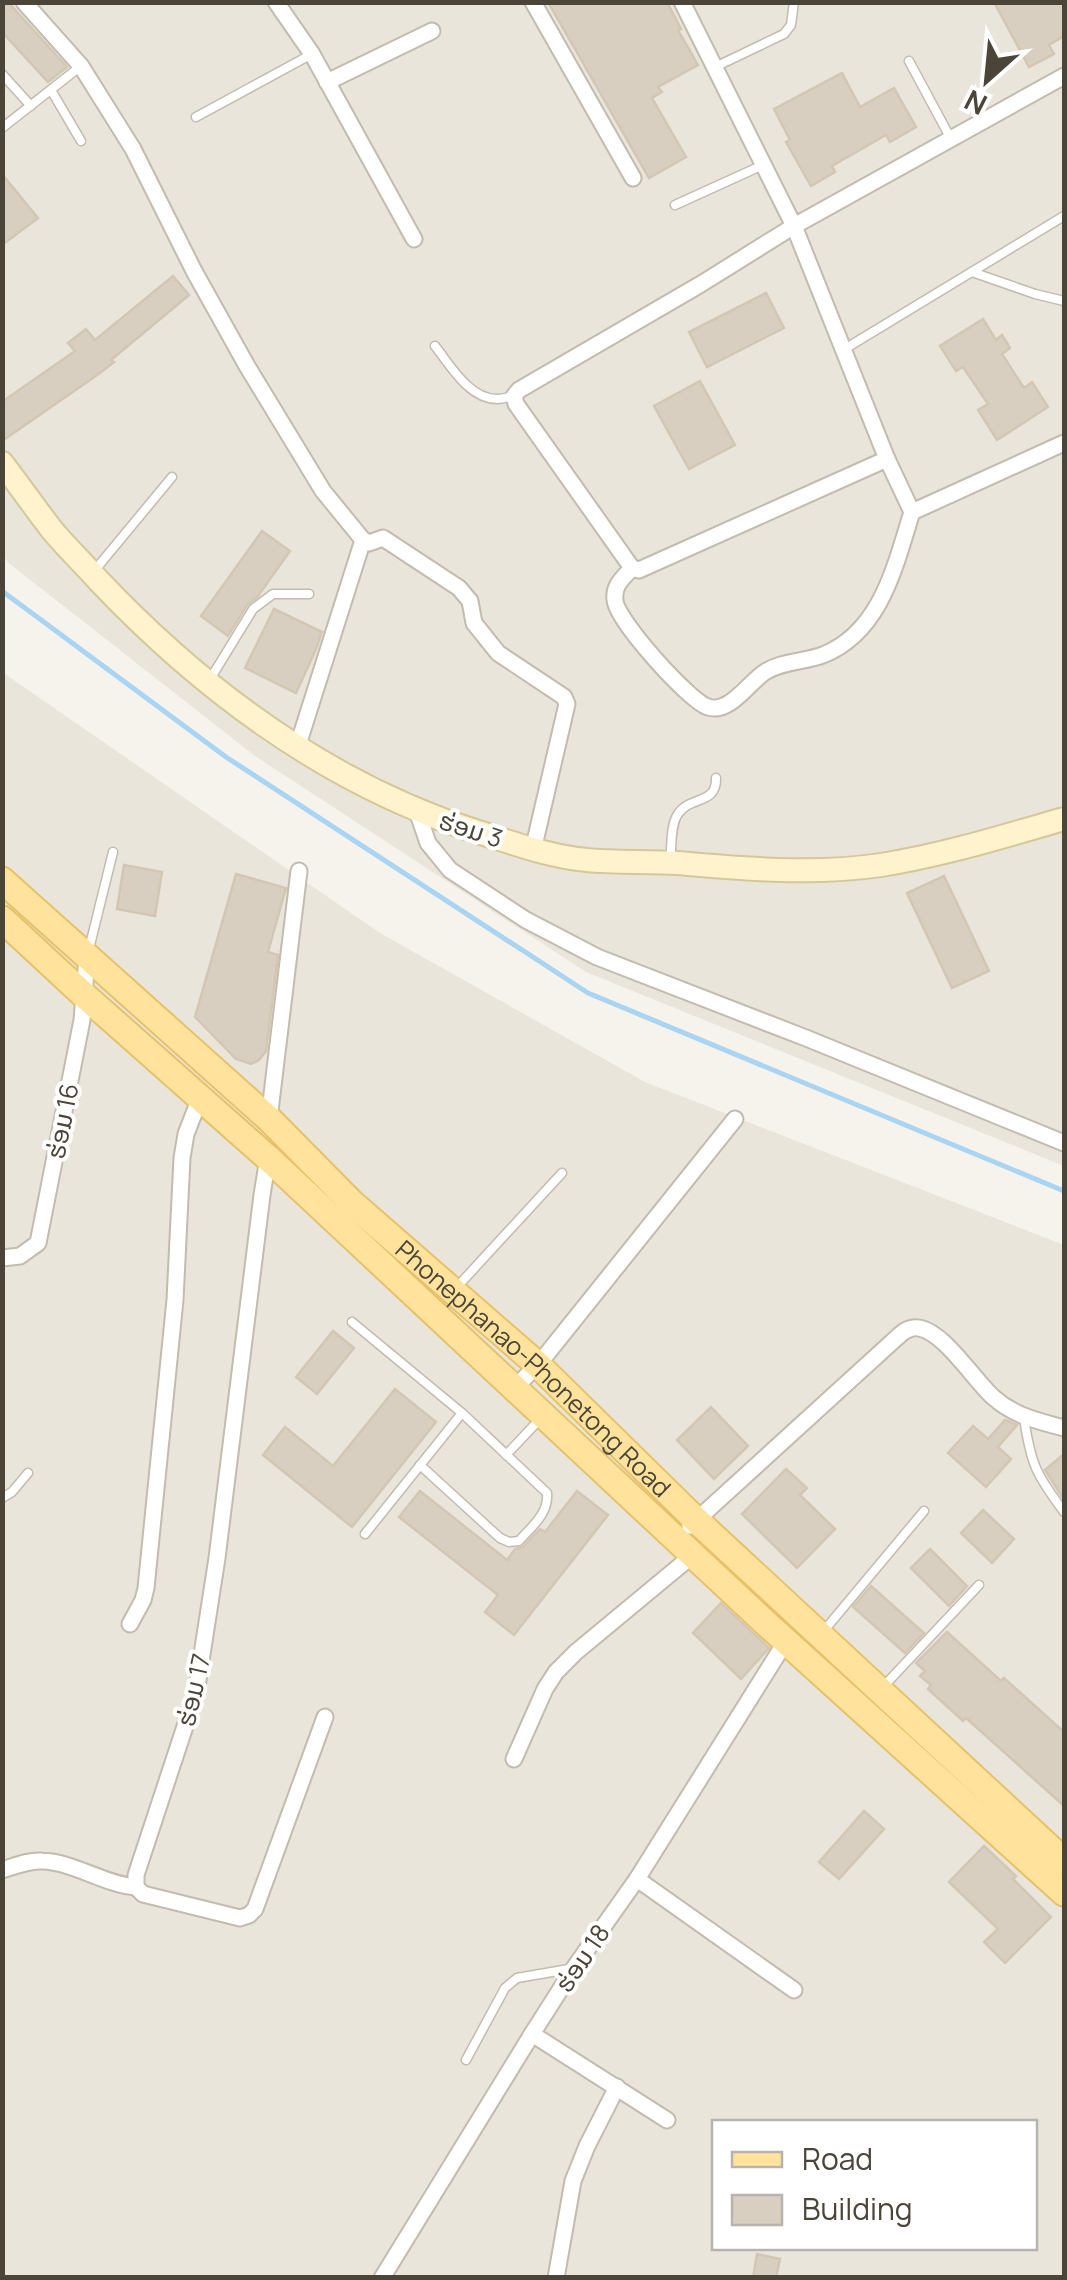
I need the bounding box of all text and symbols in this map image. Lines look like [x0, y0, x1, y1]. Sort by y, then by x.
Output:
north arrow [937, 30, 1037, 130]
text: N [958, 82, 993, 125]
street label: ຮ່ອມ 3 [435, 802, 507, 856]
street label: ຮ່ອມ 16 [38, 1080, 86, 1162]
street label: Phonephanao-Phonetong Road [388, 1232, 679, 1504]
street label: ຮ່ອມ 17 [168, 1650, 218, 1730]
street label: ຮ່ອມ 18 [546, 1917, 618, 1999]
legend [712, 2120, 1037, 2250]
text: Road [802, 2138, 873, 2179]
text: Building [802, 2188, 913, 2229]

